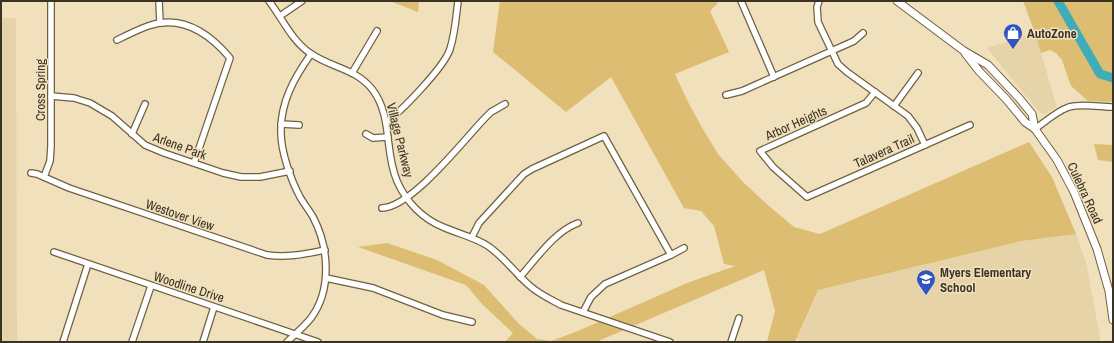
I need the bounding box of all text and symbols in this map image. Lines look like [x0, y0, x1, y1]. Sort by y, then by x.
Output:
shop icon: AutoZone [1002, 22, 1024, 50]
place label: AutoZone [1027, 25, 1077, 42]
street label: Cross Spring [32, 59, 49, 121]
street label: Village Parkway [383, 101, 418, 180]
street label: Arbor Heights [762, 102, 830, 145]
street label: Arlene Park [150, 128, 210, 164]
street label: Talavera Trail [851, 130, 917, 172]
street label: Culebra Road [1063, 160, 1107, 226]
street label: Westover View [144, 195, 217, 235]
place label: Myers Elementary School [940, 264, 1031, 296]
street label: Woodline Drive [152, 268, 227, 306]
school or university icon: Myers Elementary School [915, 268, 937, 296]

